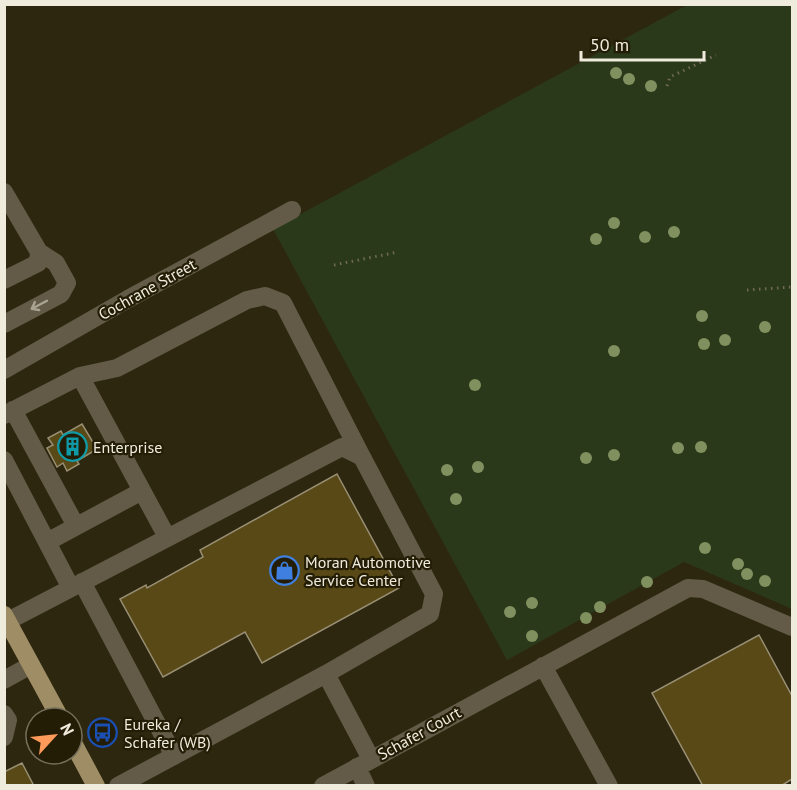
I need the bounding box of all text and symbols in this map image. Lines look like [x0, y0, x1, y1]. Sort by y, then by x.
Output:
scale bar [581, 24, 704, 62]
text: 50 m [590, 33, 629, 56]
street label: Cochrane Street [95, 254, 200, 324]
one-way arrow [31, 299, 48, 311]
building icon: Enterprise [56, 431, 88, 463]
place label: Enterprise [93, 437, 162, 457]
place label: Moran Automotive Service Center [305, 552, 431, 590]
shop icon: Moran Automotive Service Center [268, 555, 300, 587]
street label: Schafer Court [374, 702, 465, 764]
north arrow [24, 706, 84, 766]
place label: Eureka / Schafer (WB) [124, 714, 211, 752]
bus stop icon: Eureka / Schafer (WB) [87, 717, 119, 749]
text: N [56, 720, 79, 738]

